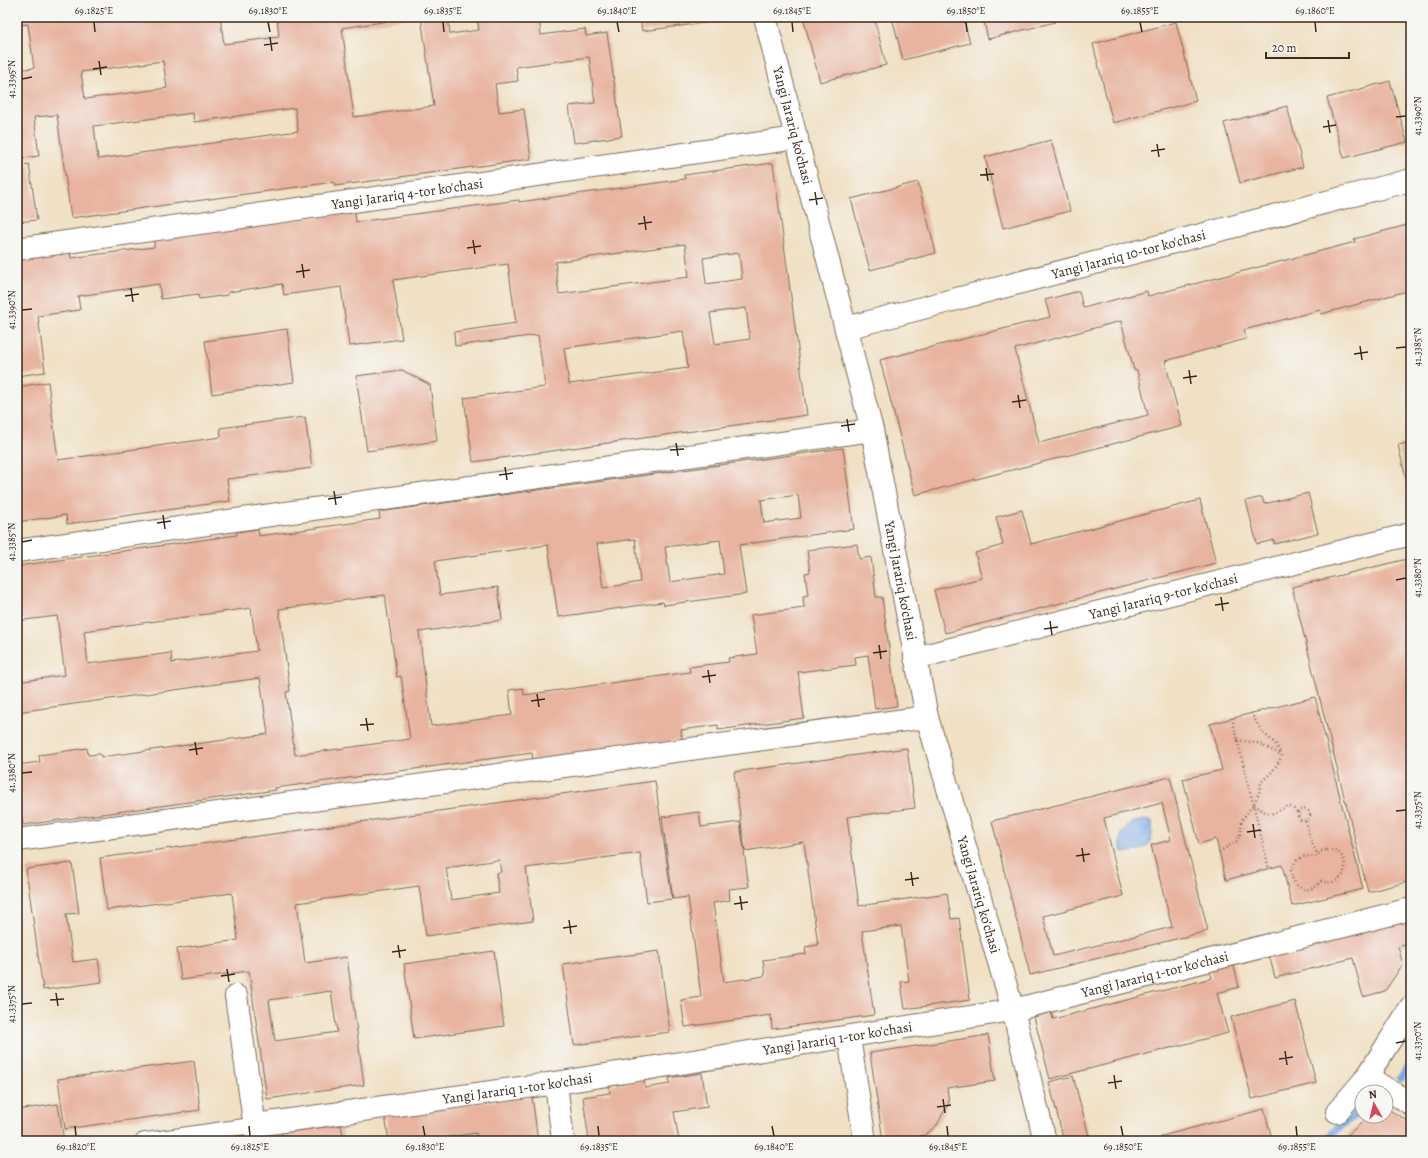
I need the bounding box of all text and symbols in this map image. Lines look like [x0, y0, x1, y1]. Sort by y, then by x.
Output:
text: 69.1825°E [75, 4, 113, 17]
text: 69.1830°E [249, 4, 288, 17]
text: 69.1835°E [424, 4, 462, 17]
text: 69.1840°E [597, 4, 637, 17]
text: 69.1845°E [773, 4, 811, 17]
text: 69.1850°E [946, 4, 986, 17]
text: 69.1855°E [1121, 4, 1159, 17]
text: 69.1860°E [1295, 4, 1335, 17]
scale bar [1266, 34, 1349, 60]
text: 20 m [1272, 40, 1296, 56]
text: 41.3395°N [5, 60, 18, 98]
street label: Yangi Jarariq ko'chasi [768, 63, 818, 187]
text: 41.3390°N [1411, 96, 1424, 136]
street label: Yangi Jarariq 4-tor ko'chasi [329, 173, 484, 214]
street label: Yangi Jarariq 10-tor ko'chasi [1048, 225, 1208, 284]
text: 41.3390°N [5, 290, 18, 330]
text: 41.3385°N [1411, 328, 1424, 366]
street label: Yangi Jarariq ko'chasi [880, 518, 922, 642]
text: 41.3385°N [5, 523, 18, 561]
text: 41.3380°N [1411, 558, 1424, 598]
street label: Yangi Jarariq 9-tor ko'chasi [1086, 568, 1240, 624]
text: 41.3380°N [5, 753, 18, 793]
text: 41.3375°N [1411, 791, 1424, 829]
street label: Yangi Jarariq ko'chasi [953, 833, 1005, 956]
street label: Yangi Jarariq 1-tor ko'chasi [1078, 946, 1230, 1002]
text: 41.3375°N [5, 985, 18, 1023]
street label: Yangi Jarariq 1-tor ko'chasi [760, 1017, 914, 1059]
text: 41.3370°N [1411, 1021, 1424, 1061]
street label: Yangi Jarariq 1-tor ko'chasi [440, 1068, 594, 1108]
north arrow [1354, 1084, 1394, 1124]
text: N [1368, 1087, 1378, 1103]
text: 69.1820°E [56, 1140, 96, 1153]
text: 69.1825°E [231, 1140, 269, 1153]
text: 69.1830°E [406, 1140, 445, 1153]
text: 69.1835°E [580, 1140, 618, 1153]
text: 69.1840°E [754, 1140, 794, 1153]
text: 69.1845°E [929, 1140, 967, 1153]
text: 69.1850°E [1103, 1140, 1143, 1153]
text: 69.1855°E [1278, 1140, 1316, 1153]

